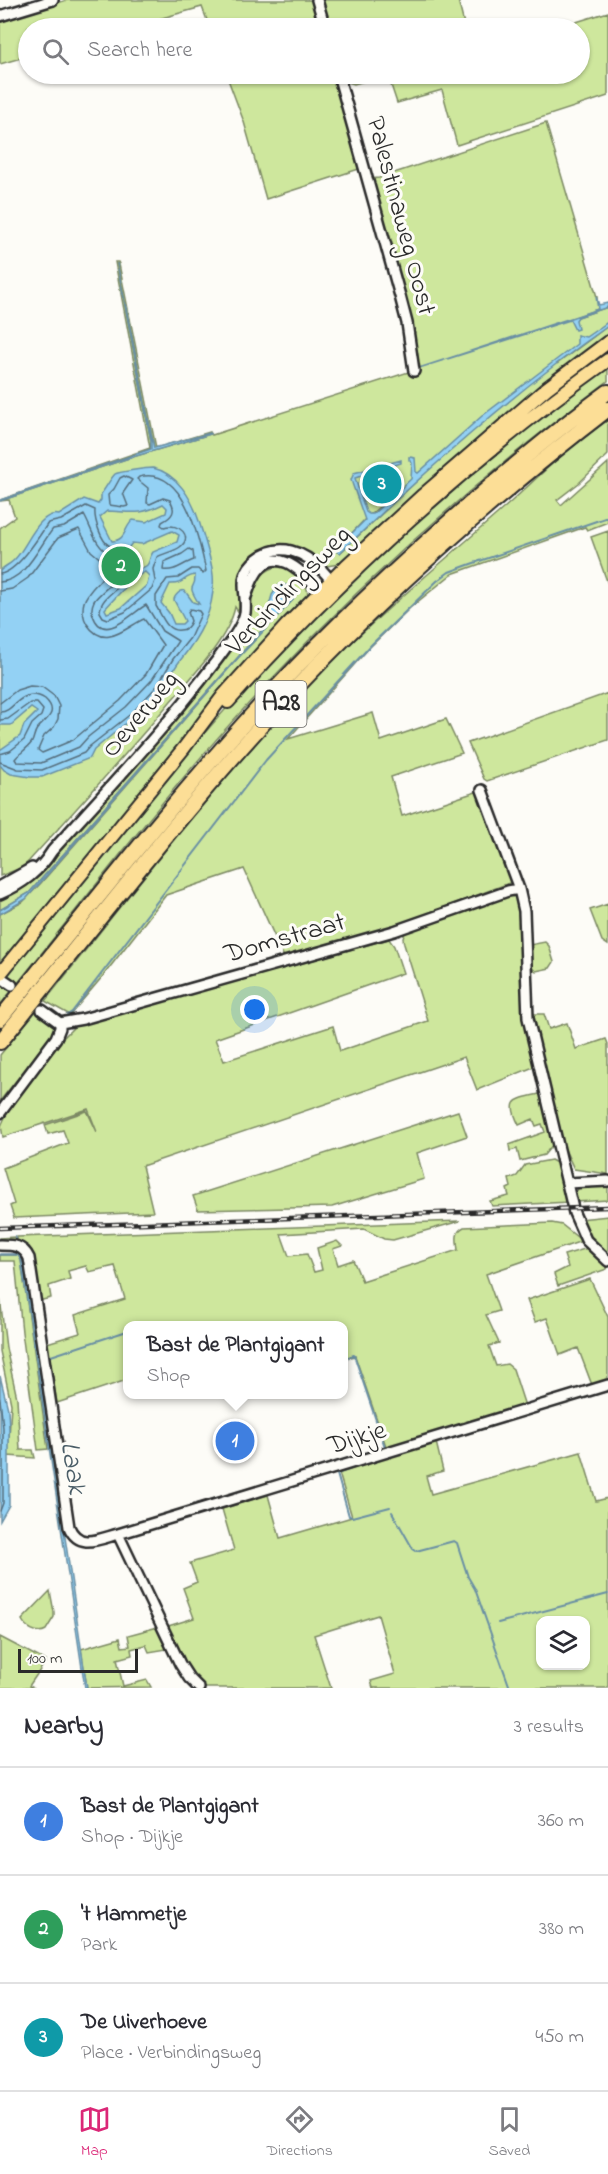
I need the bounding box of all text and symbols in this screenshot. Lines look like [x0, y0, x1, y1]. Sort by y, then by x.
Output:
search box [18, 18, 590, 84]
icon: search [39, 35, 72, 68]
text: Search here [87, 35, 192, 67]
street label: Palestinaweg Oost [355, 112, 445, 320]
pin: 3 [362, 462, 401, 506]
street label: Verbindingsweg [216, 517, 361, 665]
pin: 2 [102, 544, 140, 588]
street label: Oeverweg [93, 663, 189, 767]
road number: A28 [256, 681, 306, 727]
street label: Domstraat [219, 903, 350, 975]
your location [240, 995, 269, 1024]
popup [123, 1321, 348, 1399]
text: Bast de Plantgigant [147, 1330, 324, 1362]
text: Shop [147, 1362, 190, 1391]
street label: Dijkje [322, 1411, 392, 1467]
pin: 1 [216, 1418, 254, 1464]
water label: Laak [48, 1439, 97, 1499]
map controls [536, 1616, 590, 1670]
button: layers [536, 1616, 590, 1670]
scale bar [18, 1646, 138, 1674]
text: 100 m [27, 1647, 62, 1671]
text: Nearby [24, 1708, 103, 1746]
text: 3 results [514, 1713, 584, 1742]
text: Bast de Plantgigant [81, 1791, 259, 1823]
text: 1 [40, 1807, 47, 1836]
text: 360 m [538, 1807, 584, 1836]
text: Shop · Dijkje [81, 1823, 183, 1852]
text: 't Hammetje [81, 1899, 187, 1931]
text: 2 [39, 1915, 48, 1944]
text: 380 m [539, 1915, 584, 1944]
text: Park [81, 1931, 117, 1960]
text: De Uiverhoeve [81, 2007, 207, 2039]
text: 3 [39, 2023, 48, 2052]
text: 450 m [535, 2023, 584, 2052]
text: Place · Verbindingsweg [81, 2039, 261, 2068]
tab: Map [78, 2103, 111, 2163]
tab: Directions [266, 2103, 333, 2163]
tab: Saved [488, 2103, 530, 2163]

